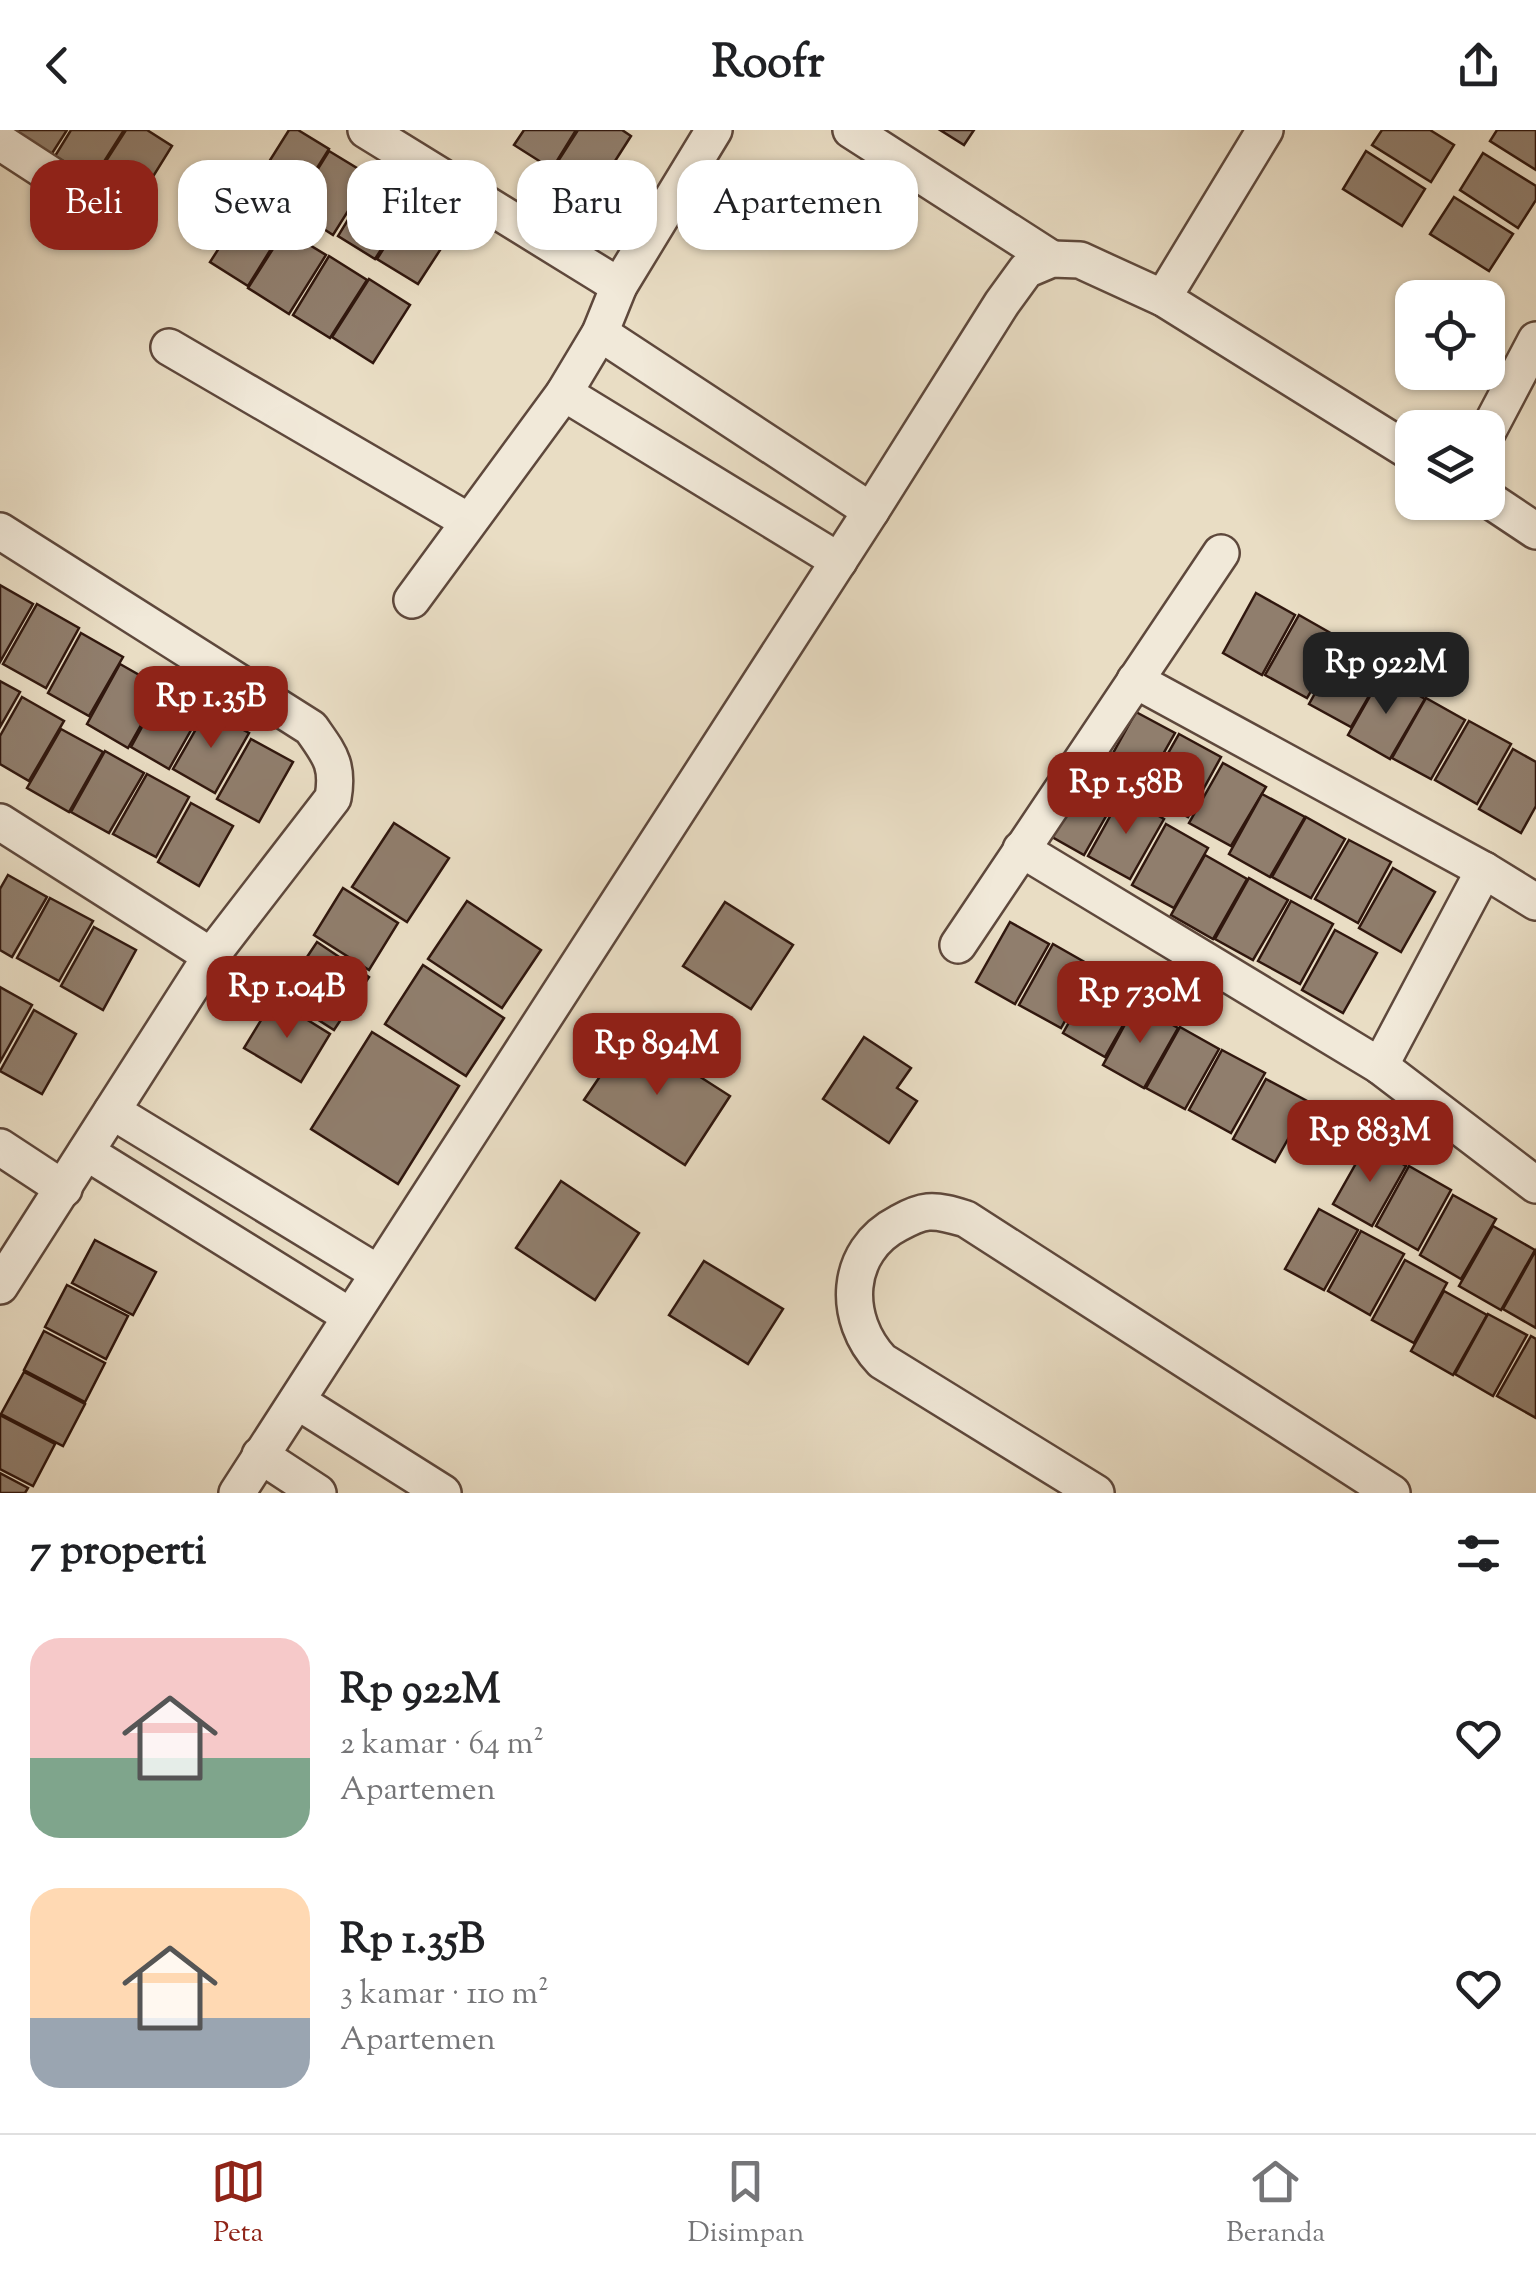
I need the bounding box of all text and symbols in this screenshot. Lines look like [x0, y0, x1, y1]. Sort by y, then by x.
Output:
text: Roofr [712, 33, 824, 98]
icon: back [30, 38, 85, 93]
icon: share [1451, 38, 1506, 93]
chip: Beli [30, 160, 158, 250]
chip: Sewa [178, 160, 327, 250]
chip: Filter [347, 160, 497, 250]
chip: Baru [517, 160, 657, 250]
chip: Apartemen [677, 160, 918, 250]
map controls [1395, 280, 1505, 520]
button: locate [1395, 280, 1505, 390]
button: layers [1395, 410, 1505, 520]
pin: Rp 922M [1294, 632, 1478, 717]
text: Rp 922M [1325, 641, 1447, 687]
pin: Rp 1.35B [108, 666, 314, 751]
text: Rp 1.35B [156, 675, 266, 721]
pin: Rp 1.58B [1023, 752, 1229, 837]
text: Rp 1.58B [1069, 761, 1183, 807]
pin: Rp 1.04B [184, 956, 390, 1041]
pin: Rp 730M [1048, 961, 1232, 1046]
text: Rp 1.04B [229, 965, 345, 1011]
text: Rp 730M [1079, 970, 1201, 1016]
pin: Rp 894M [565, 1013, 749, 1098]
text: Rp 894M [595, 1022, 719, 1068]
pin: Rp 883M [1278, 1100, 1462, 1185]
text: Rp 883M [1309, 1109, 1431, 1155]
text: 7 properti [30, 1523, 207, 1583]
icon: filters [1451, 1526, 1506, 1581]
text: Rp 922M [340, 1662, 500, 1722]
icon: home [110, 1678, 230, 1798]
icon: heart [1451, 1711, 1506, 1766]
text: 2 kamar · 64 m² [340, 1722, 544, 1768]
text: Apartemen [340, 1768, 496, 1814]
text: Rp 1.35B [340, 1912, 485, 1972]
icon: home [110, 1928, 230, 2048]
icon: heart [1451, 1961, 1506, 2016]
text: 3 kamar · 110 m² [340, 1972, 549, 2018]
text: Apartemen [340, 2018, 496, 2064]
tab: Peta [211, 2154, 266, 2254]
tab: Disimpan [687, 2154, 804, 2254]
tab: Beranda [1226, 2154, 1325, 2254]

